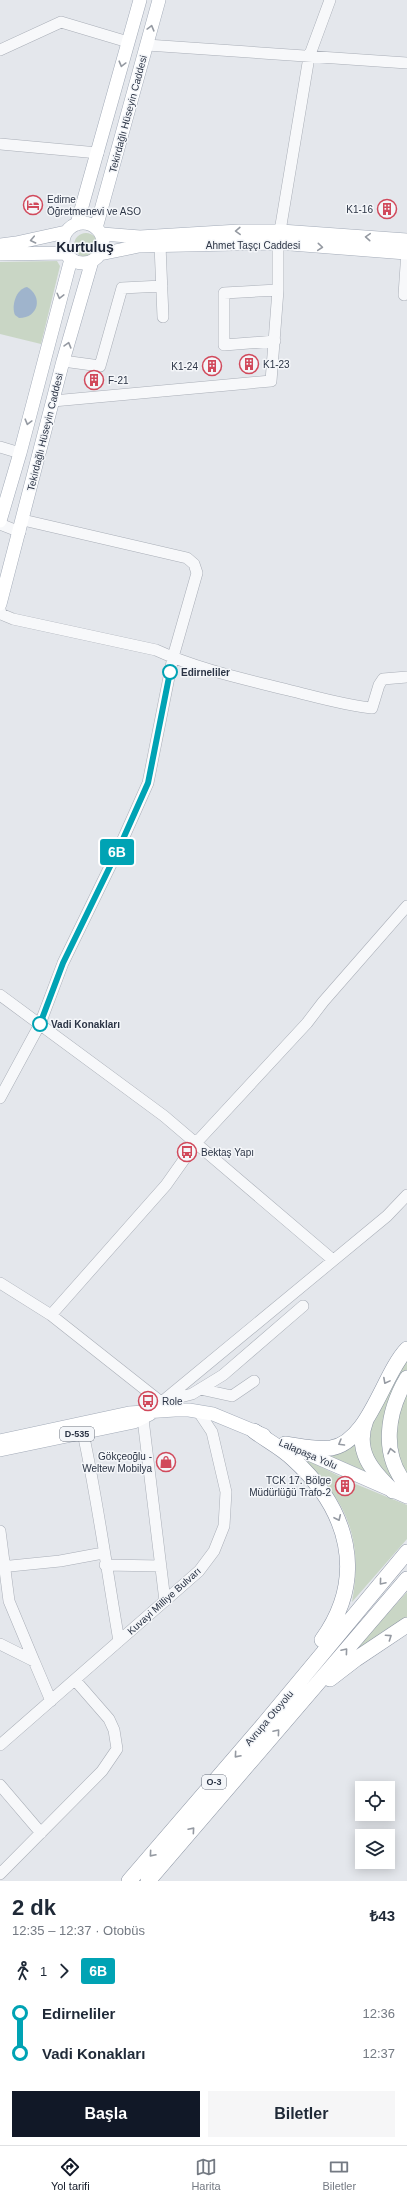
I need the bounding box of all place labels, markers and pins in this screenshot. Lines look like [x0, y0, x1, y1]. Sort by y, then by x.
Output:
hotel icon: Edirne Öğretmenevi ve ASO [22, 194, 44, 216]
place label: Edirne Öğretmenevi ve ASO [47, 194, 141, 217]
building icon: K1-16 [376, 198, 398, 220]
place label: K1-16 [346, 204, 373, 215]
building icon: K1-23 [238, 353, 260, 375]
building icon: K1-24 [201, 355, 223, 377]
place label: K1-23 [263, 359, 290, 370]
place label: K1-24 [171, 361, 198, 372]
building icon: F-21 [83, 369, 105, 391]
place label: F-21 [108, 375, 129, 386]
marker: Edirneliler [162, 664, 178, 680]
place label: Edirneliler [181, 667, 230, 678]
marker: Vadi Konakları [32, 1016, 48, 1032]
place label: Vadi Konakları [51, 1019, 120, 1030]
bus stop icon: Bektaş Yapı [176, 1141, 198, 1163]
place label: Bektaş Yapı [201, 1147, 254, 1158]
bus stop icon: Role [137, 1390, 159, 1412]
place label: Role [162, 1396, 183, 1407]
place label: Gökçeoğlu - Weltew Mobilya [82, 1451, 152, 1474]
shop icon: Gökçeoğlu - Weltew Mobilya [155, 1451, 177, 1473]
place label: TCK 17. Bölge Müdürlüğü Trafo-2 [249, 1475, 331, 1498]
building icon: TCK 17. Bölge Müdürlüğü Trafo-2 [334, 1475, 356, 1497]

